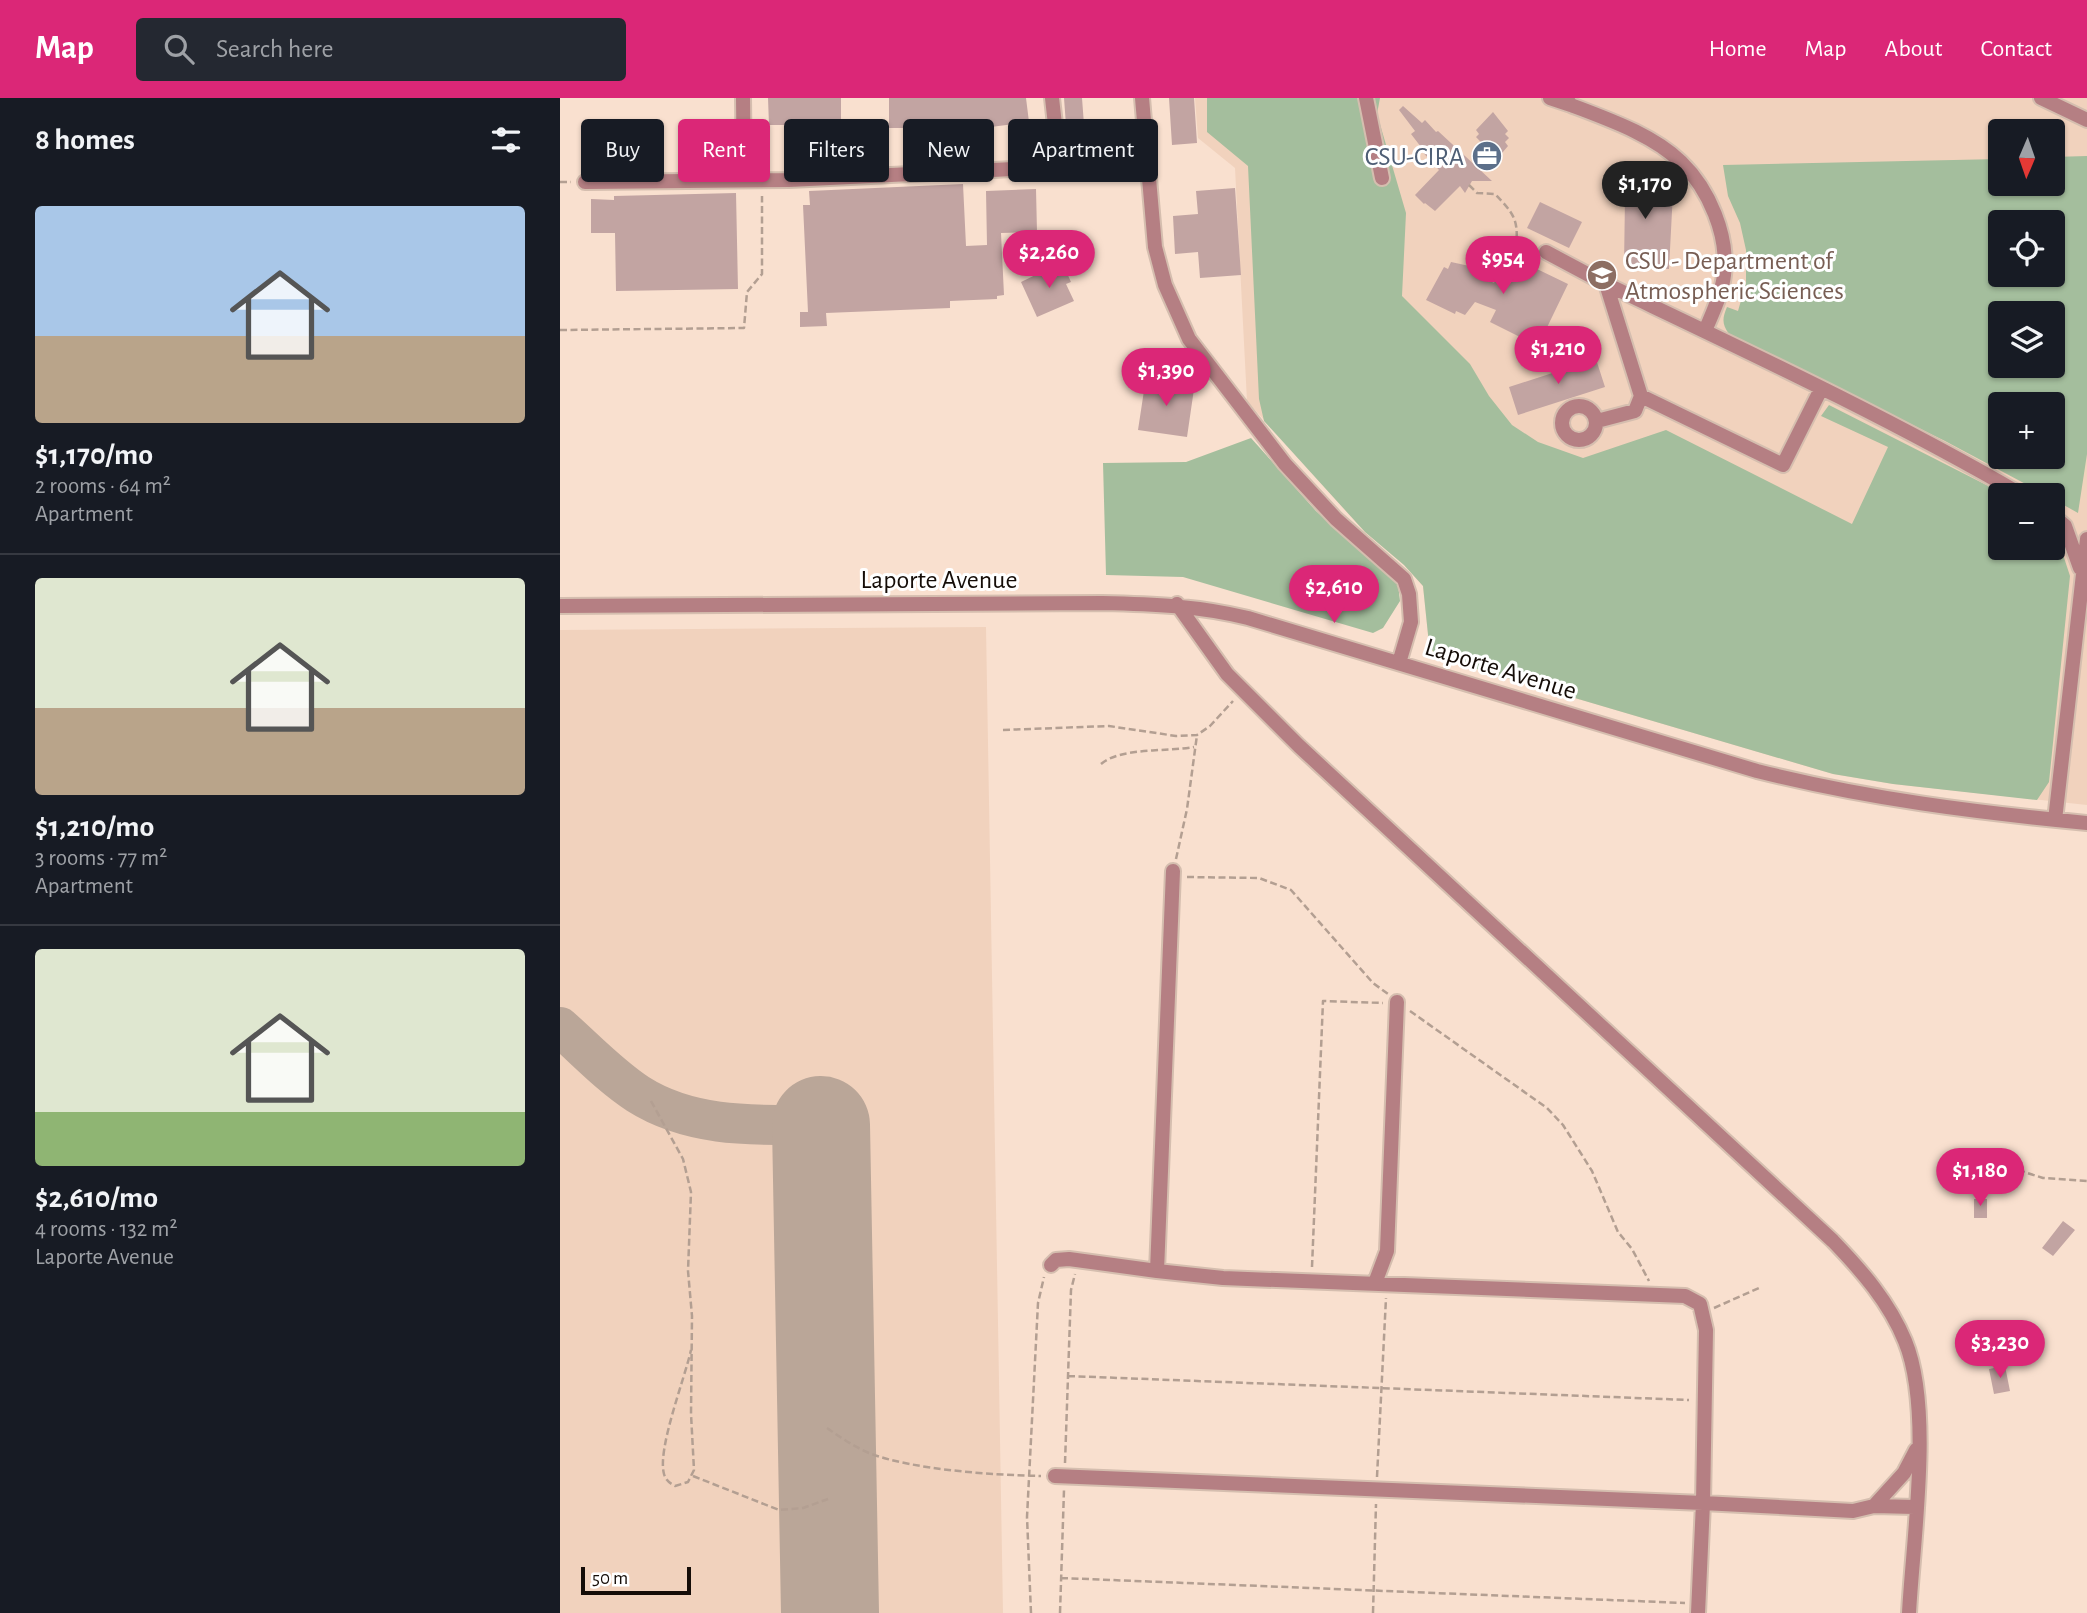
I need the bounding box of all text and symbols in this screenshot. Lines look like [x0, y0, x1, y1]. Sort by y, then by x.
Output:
search box [136, 18, 626, 81]
icon: search [160, 30, 198, 68]
text: Map [35, 32, 94, 65]
text: Search here [216, 36, 334, 62]
text: Home [1709, 37, 1767, 61]
text: Map [1805, 37, 1847, 61]
text: About [1885, 37, 1942, 61]
text: Contact [1980, 37, 2052, 61]
chip: Buy [581, 119, 664, 182]
chip: Rent [678, 119, 770, 182]
chip: Filters [784, 119, 889, 182]
chip: New [903, 119, 994, 182]
chip: Apartment [1008, 119, 1158, 182]
north arrow [1988, 119, 2065, 196]
map controls [1988, 119, 2065, 560]
icon: filters [487, 121, 525, 159]
text: 8 homes [35, 125, 135, 155]
office icon: CSU-CIRA [1470, 139, 1504, 173]
place label: CSU-CIRA [1365, 144, 1464, 170]
pin: $1,170 [1588, 162, 1702, 221]
text: $1,170 [1618, 172, 1672, 195]
button: locate [1988, 210, 2065, 287]
pin: $2,260 [992, 230, 1106, 290]
pin: $954 [1462, 236, 1544, 296]
text: $2,260 [1019, 241, 1079, 264]
text: $954 [1482, 247, 1524, 270]
place label: CSU - Department of Atmospheric Sciences [1625, 248, 1844, 304]
icon: home [217, 252, 343, 378]
school or university icon: CSU - Department of Atmospheric Sciences [1585, 258, 1619, 292]
button: layers [1988, 301, 2065, 378]
pin: $1,210 [1501, 327, 1615, 386]
text: $1,210 [1531, 337, 1586, 360]
pin: $1,390 [1109, 348, 1223, 408]
text: $1,390 [1138, 359, 1194, 382]
button: + [1988, 392, 2065, 469]
text: $1,170/mo [35, 440, 153, 470]
text: 2 rooms · 64 m² [35, 475, 171, 498]
button: − [1988, 483, 2065, 560]
text: Apartment [35, 503, 133, 526]
pin: $2,610 [1277, 566, 1391, 625]
street label: Laporte Avenue [861, 567, 1017, 593]
text: $2,610 [1305, 576, 1363, 599]
icon: home [217, 624, 343, 750]
street label: Laporte Avenue [1422, 634, 1580, 704]
text: $1,210/mo [35, 812, 154, 842]
text: 3 rooms · 77 m² [35, 847, 167, 870]
text: Apartment [35, 875, 133, 898]
icon: home [217, 995, 343, 1121]
pin: $1,180 [1923, 1148, 2037, 1208]
text: $1,180 [1952, 1159, 2008, 1182]
text: $2,610/mo [35, 1183, 158, 1213]
text: 4 rooms · 132 m² [35, 1218, 177, 1241]
text: Laporte Avenue [35, 1246, 174, 1269]
pin: $3,230 [1943, 1320, 2057, 1380]
text: $3,230 [1971, 1331, 2029, 1354]
scale bar [581, 1564, 691, 1596]
text: 50 m [592, 1569, 628, 1588]

